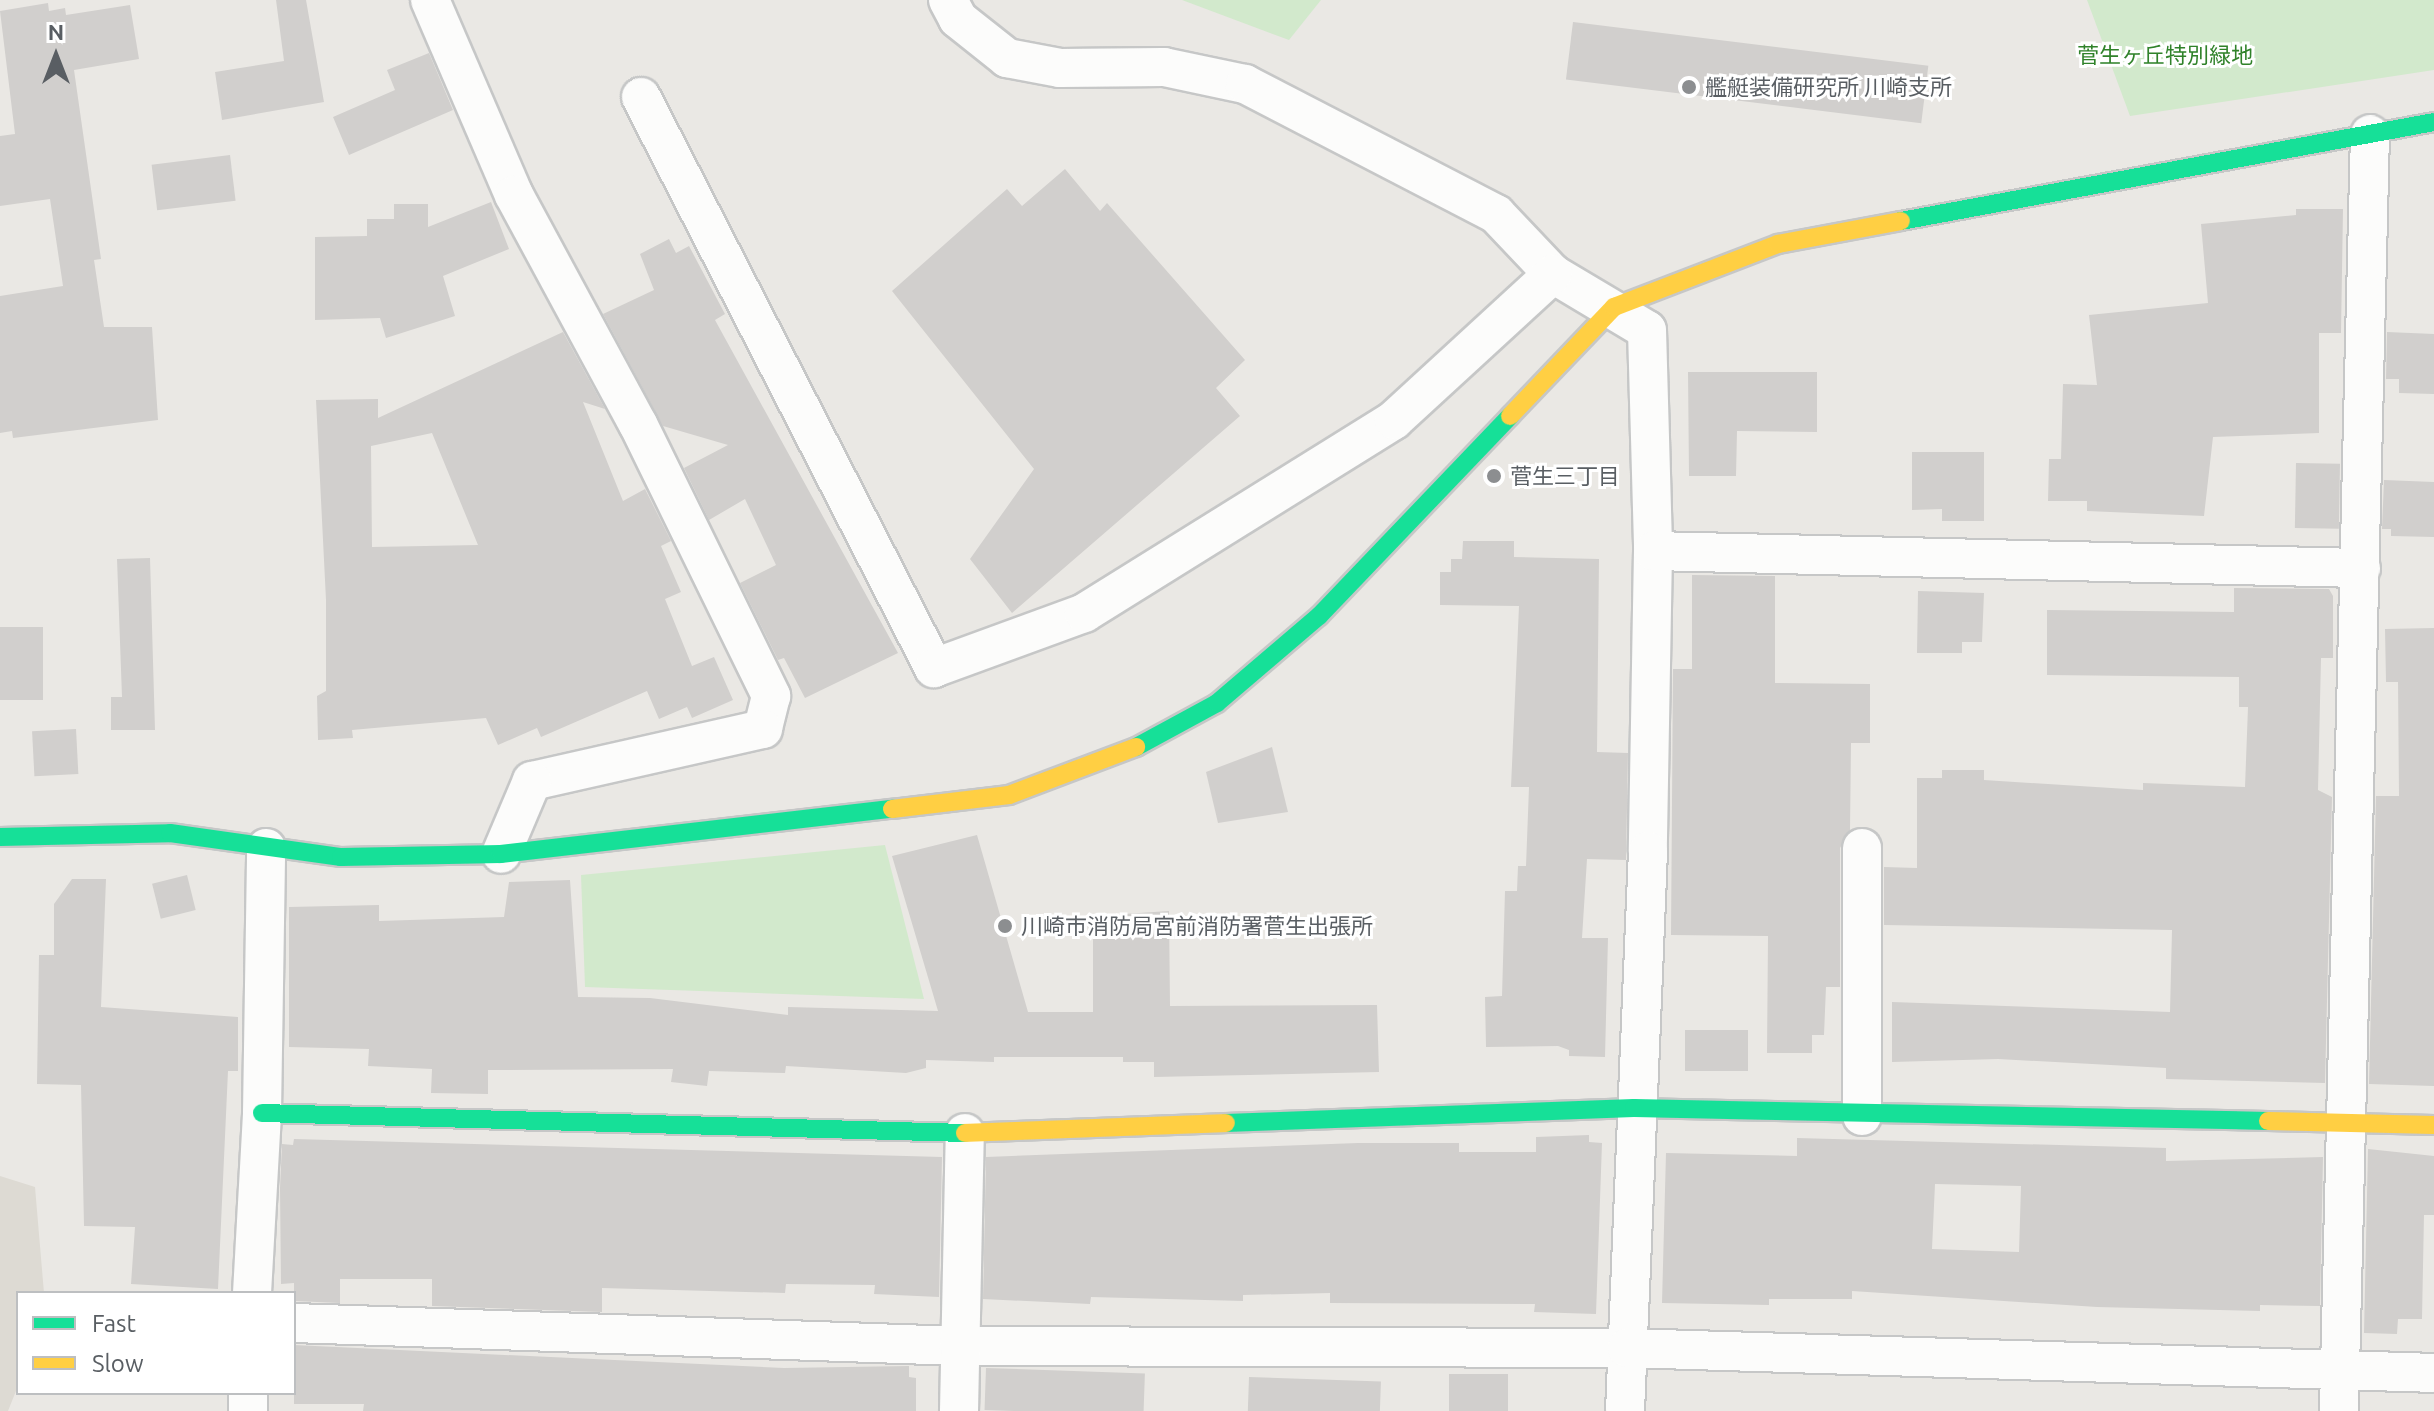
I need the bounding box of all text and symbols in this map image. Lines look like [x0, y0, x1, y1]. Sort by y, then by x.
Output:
north arrow [16, 16, 96, 96]
text: N [48, 19, 64, 44]
park label: 菅生ヶ丘特別緑地 [2077, 42, 2253, 68]
place label: 艦艇装備研究所 川崎支所 [1705, 74, 1952, 100]
marker: 艦艇装備研究所 川崎支所 [1680, 78, 1698, 96]
place label: 菅生三丁目 [1510, 463, 1620, 489]
marker: 菅生三丁目 [1485, 467, 1503, 485]
place label: 川崎市消防局宮前消防署菅生出張所 [1021, 913, 1373, 939]
marker: 川崎市消防局宮前消防署菅生出張所 [996, 917, 1014, 935]
legend [16, 1291, 296, 1395]
text: Fast [92, 1310, 136, 1337]
text: Slow [92, 1350, 144, 1377]

